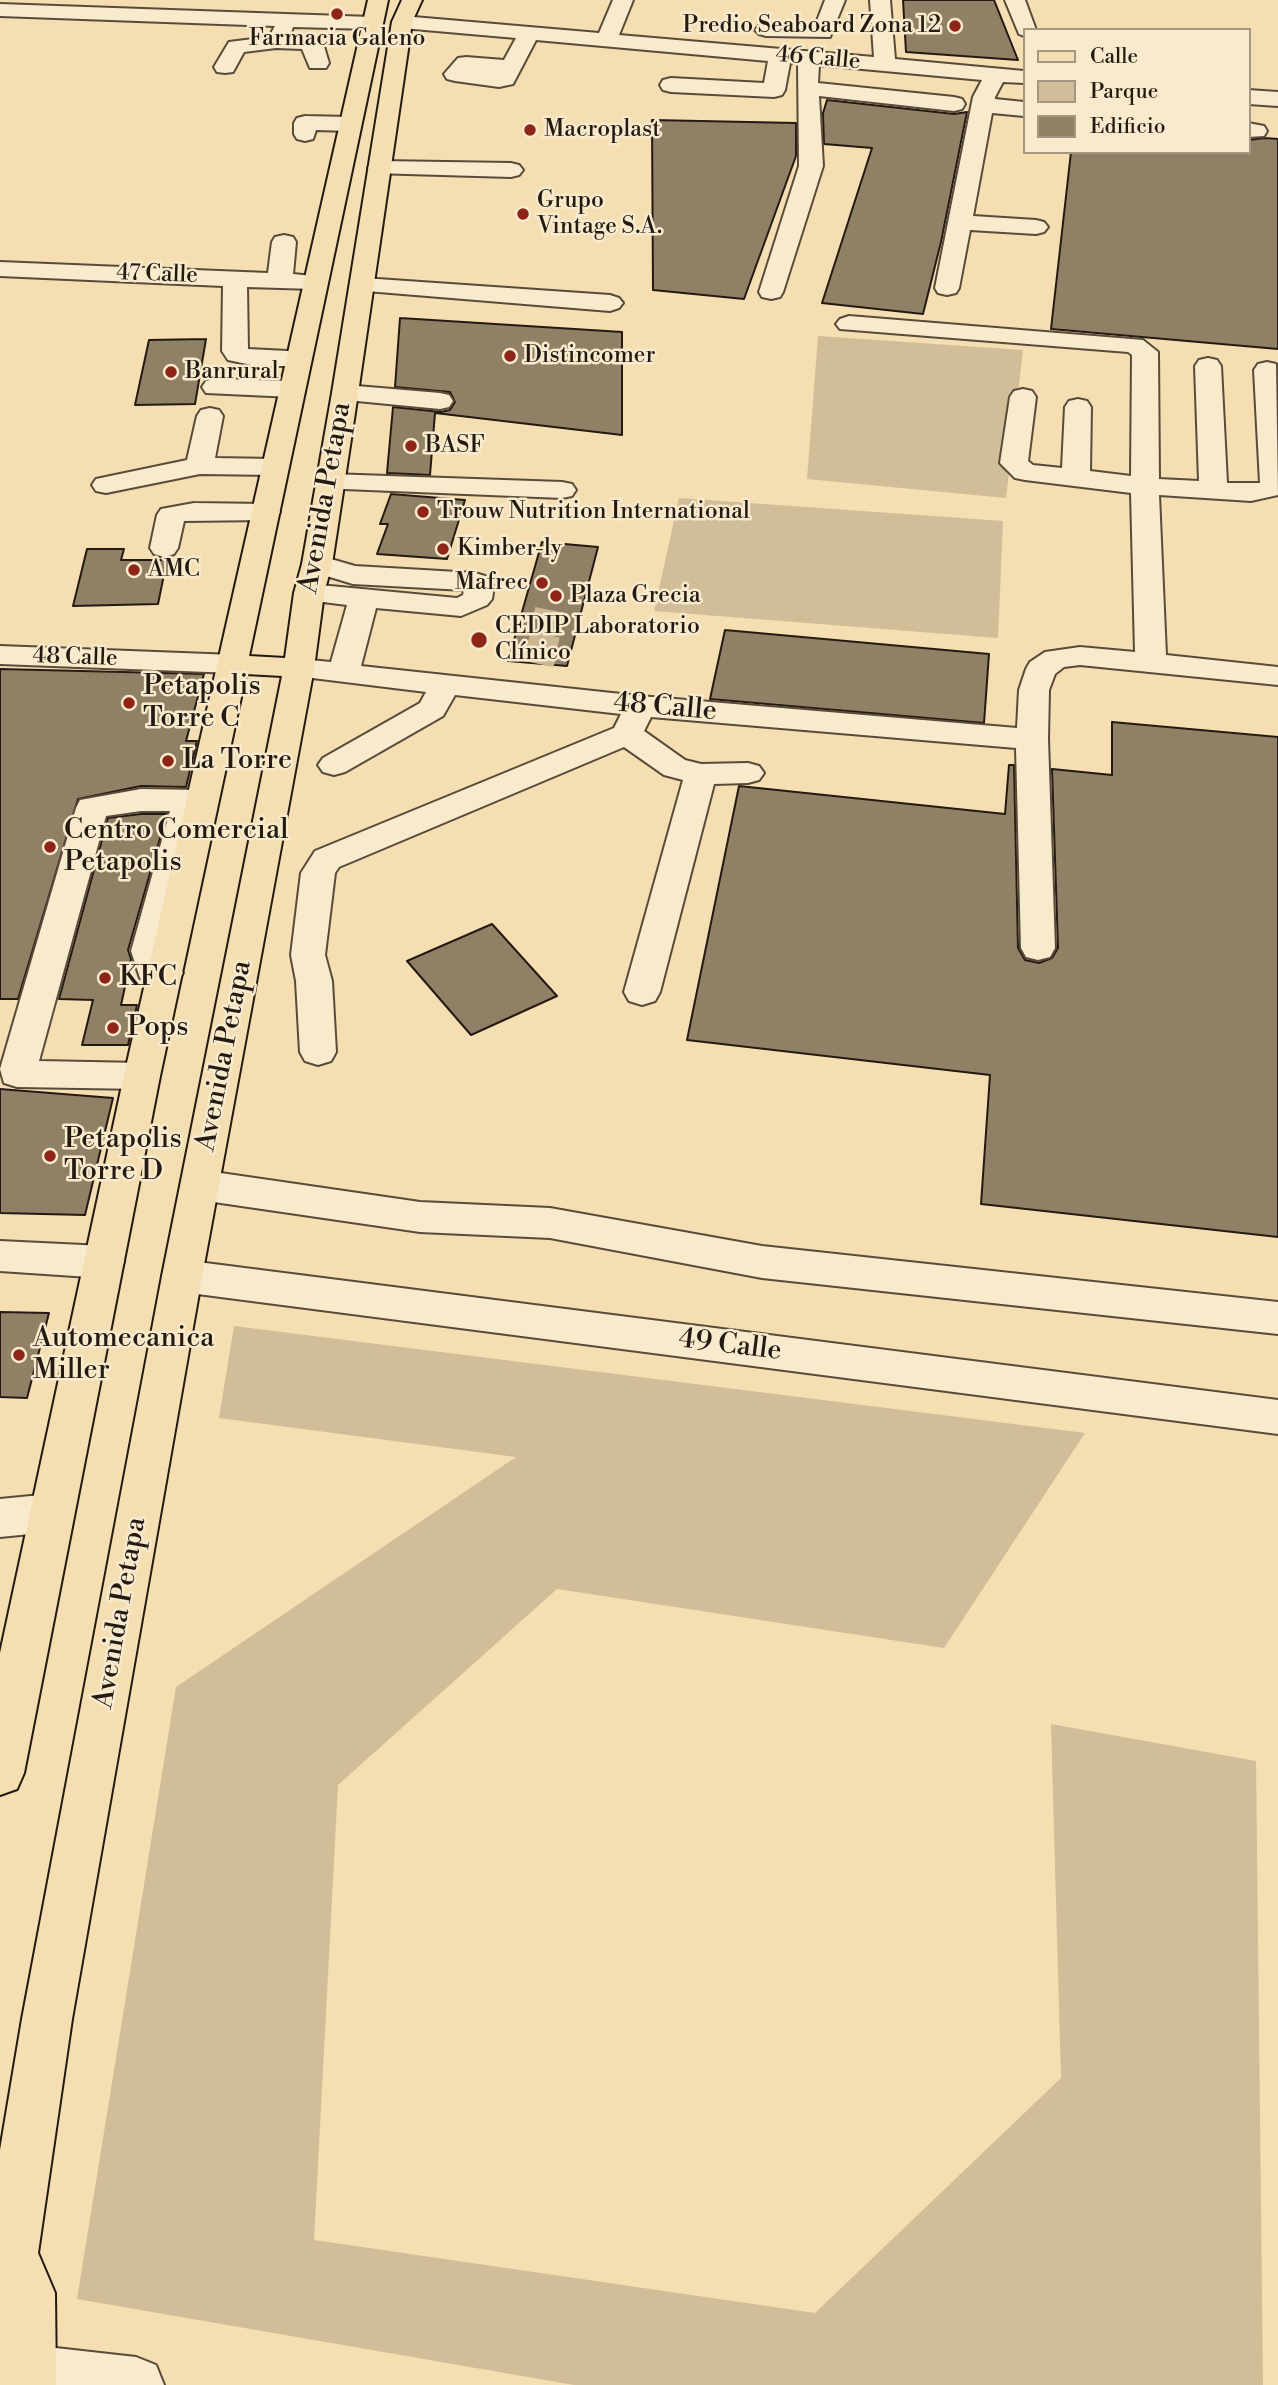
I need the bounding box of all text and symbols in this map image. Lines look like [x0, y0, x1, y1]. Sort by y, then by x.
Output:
marker: Farmacia Galeno [329, 6, 345, 22]
place label: Predio Seaboard Zona 12 [682, 12, 941, 40]
marker: Predio Seaboard Zona 12 [947, 18, 963, 34]
place label: Farmacia Galeno [249, 25, 425, 53]
legend [1023, 28, 1250, 154]
street label: 46 Calle [774, 42, 862, 76]
text: Calle [1090, 44, 1138, 70]
text: Parque [1090, 79, 1158, 105]
text: Edificio [1090, 114, 1166, 140]
place label: Macroplast [544, 116, 660, 144]
marker: Macroplast [522, 122, 538, 138]
place label: Grupo Vintage S.A. [537, 187, 662, 241]
marker: Grupo Vintage S.A. [515, 206, 531, 222]
street label: 47 Calle [116, 260, 198, 290]
place label: Distincomer [524, 342, 655, 370]
marker: Distincomer [502, 348, 518, 364]
place label: Banrural [185, 358, 278, 386]
marker: Banrural [163, 364, 179, 380]
street label: Avenida Petapa [293, 400, 359, 596]
place label: BASF [425, 432, 485, 460]
marker: BASF [403, 438, 419, 454]
place label: Trouw Nutrition International [437, 498, 750, 526]
marker: Trouw Nutrition International [415, 504, 431, 520]
place label: Kimber-ly [457, 535, 562, 563]
marker: Kimber-ly [435, 541, 451, 557]
place label: AMC [148, 556, 200, 584]
marker: AMC [126, 562, 142, 578]
place label: Mafrec [455, 569, 528, 597]
marker: Mafrec [534, 575, 550, 591]
place label: Plaza Grecia [570, 582, 701, 610]
marker: Plaza Grecia [548, 588, 564, 604]
place label: CEDIP Laboratorio Clínico [495, 613, 700, 667]
marker: CEDIP Laboratorio Clínico [469, 630, 489, 650]
street label: 48 Calle [32, 643, 118, 673]
place label: Petapolis Torre C [143, 670, 261, 736]
street label: 48 Calle [612, 687, 718, 729]
marker: Petapolis Torre C [121, 695, 137, 711]
place label: La Torre [182, 744, 292, 778]
marker: La Torre [160, 753, 176, 769]
place label: Centro Comercial Petapolis [64, 814, 288, 880]
marker: Centro Comercial Petapolis [42, 839, 58, 855]
street label: Avenida Petapa [190, 958, 260, 1154]
place label: KFC [119, 961, 177, 995]
marker: KFC [97, 970, 113, 986]
place label: Pops [127, 1011, 188, 1045]
marker: Pops [105, 1020, 121, 1036]
place label: Petapolis Torre D [64, 1123, 182, 1189]
marker: Petapolis Torre D [42, 1148, 58, 1164]
place label: Automecanica Miller [33, 1322, 214, 1388]
street label: 49 Calle [677, 1323, 783, 1369]
marker: Automecanica Miller [11, 1347, 27, 1363]
street label: Avenida Petapa [88, 1515, 154, 1711]

